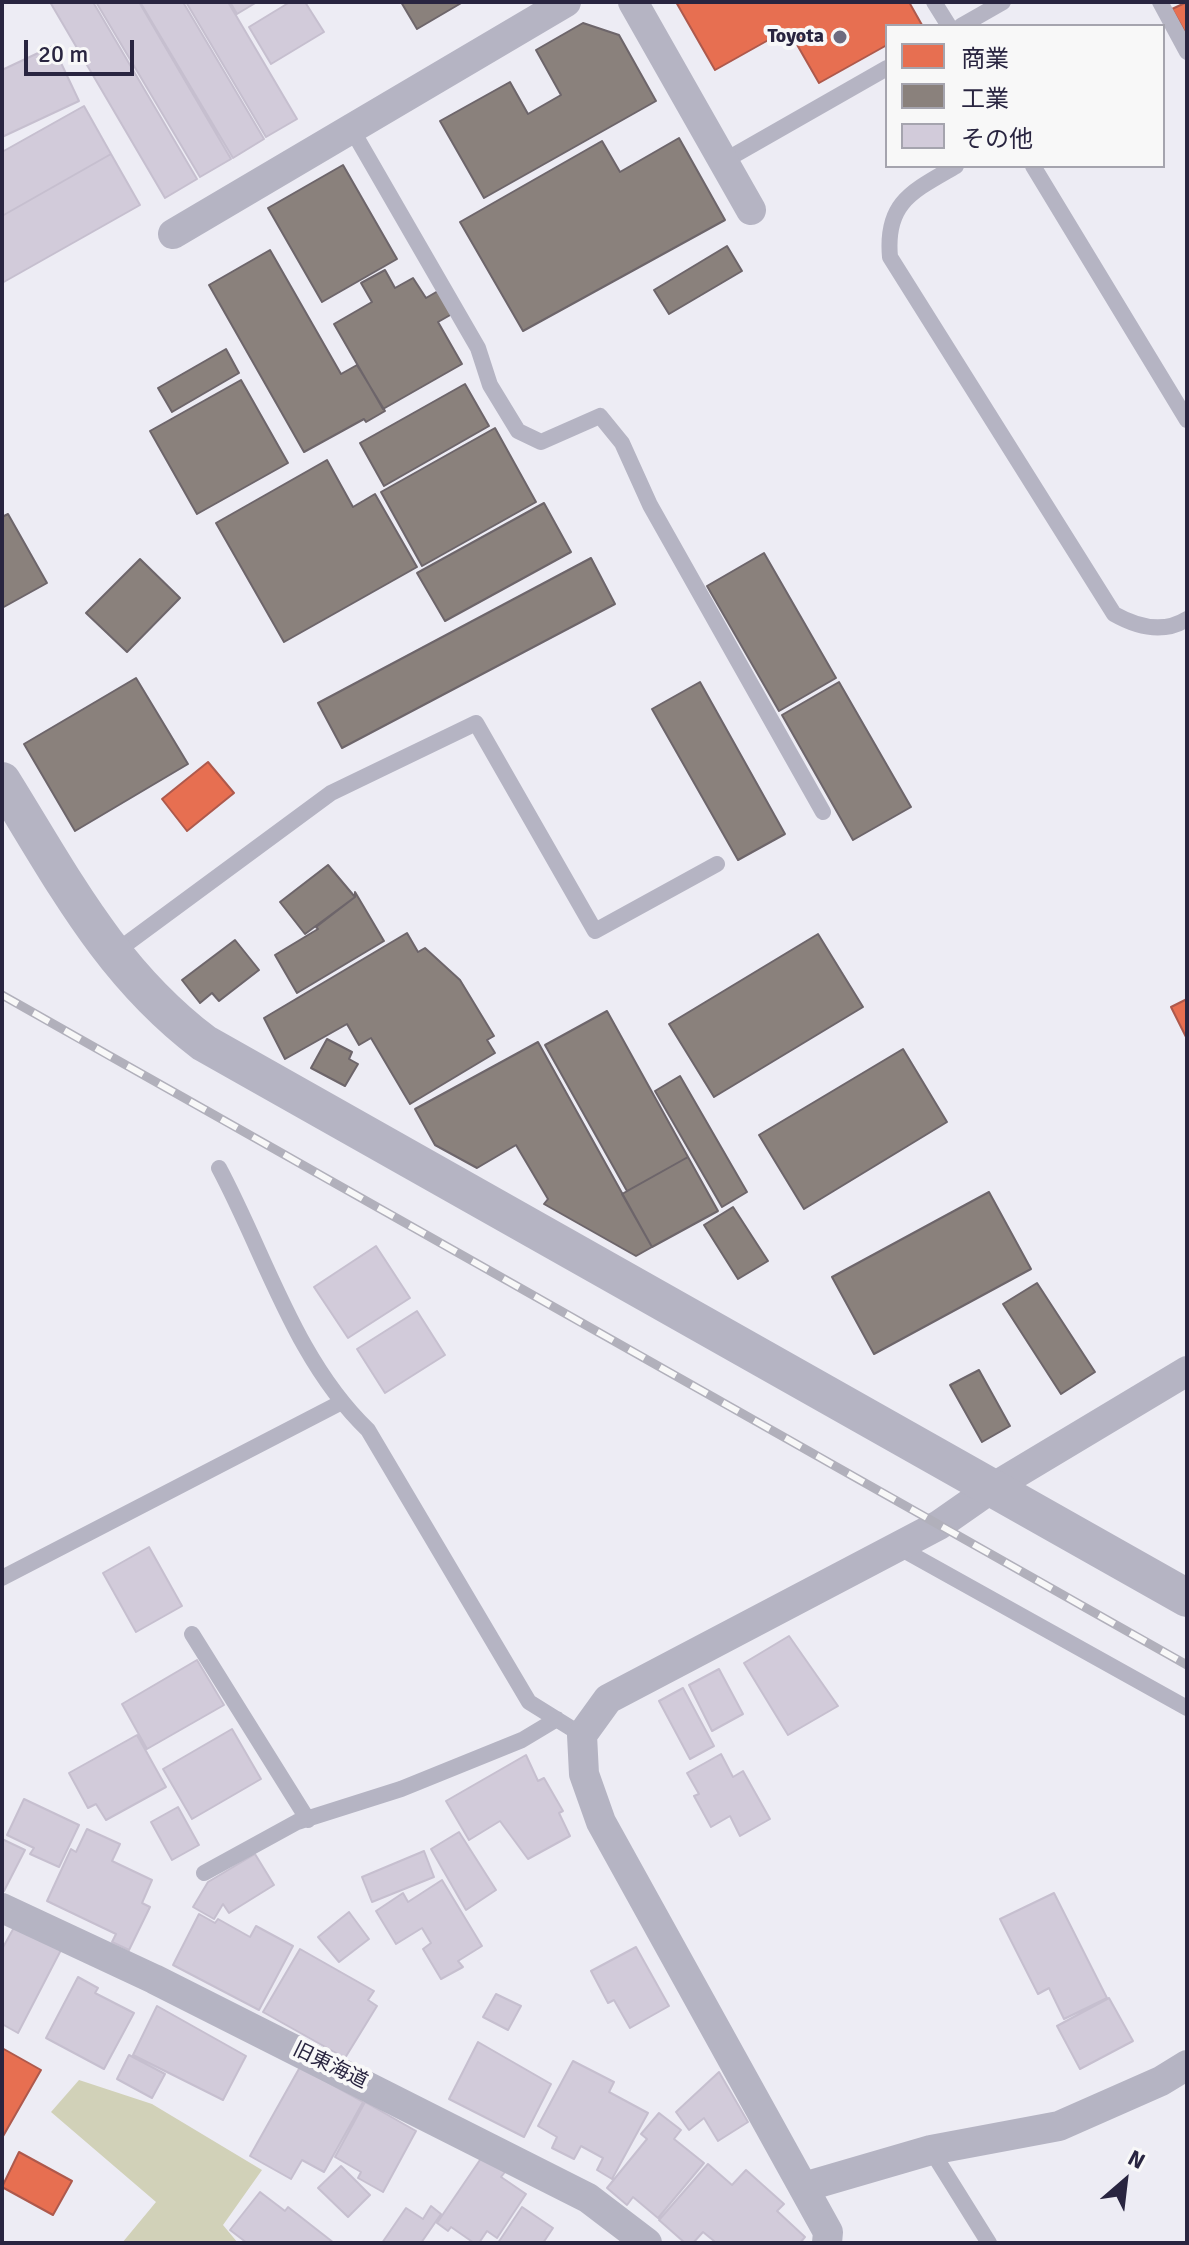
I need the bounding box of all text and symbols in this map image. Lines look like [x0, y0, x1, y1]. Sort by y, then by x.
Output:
scale bar [28, 24, 138, 74]
legend [885, 24, 1165, 168]
place label: Toyota [767, 25, 824, 49]
marker: Toyota [831, 28, 849, 46]
text: 20 m [38, 39, 88, 69]
text: 商業 [961, 44, 1009, 74]
text: 工業 [961, 84, 1009, 114]
text: その他 [961, 124, 1033, 154]
street label: 旧東海道 [289, 2038, 371, 2094]
north arrow [1085, 2141, 1165, 2221]
text: N [1123, 2144, 1150, 2175]

